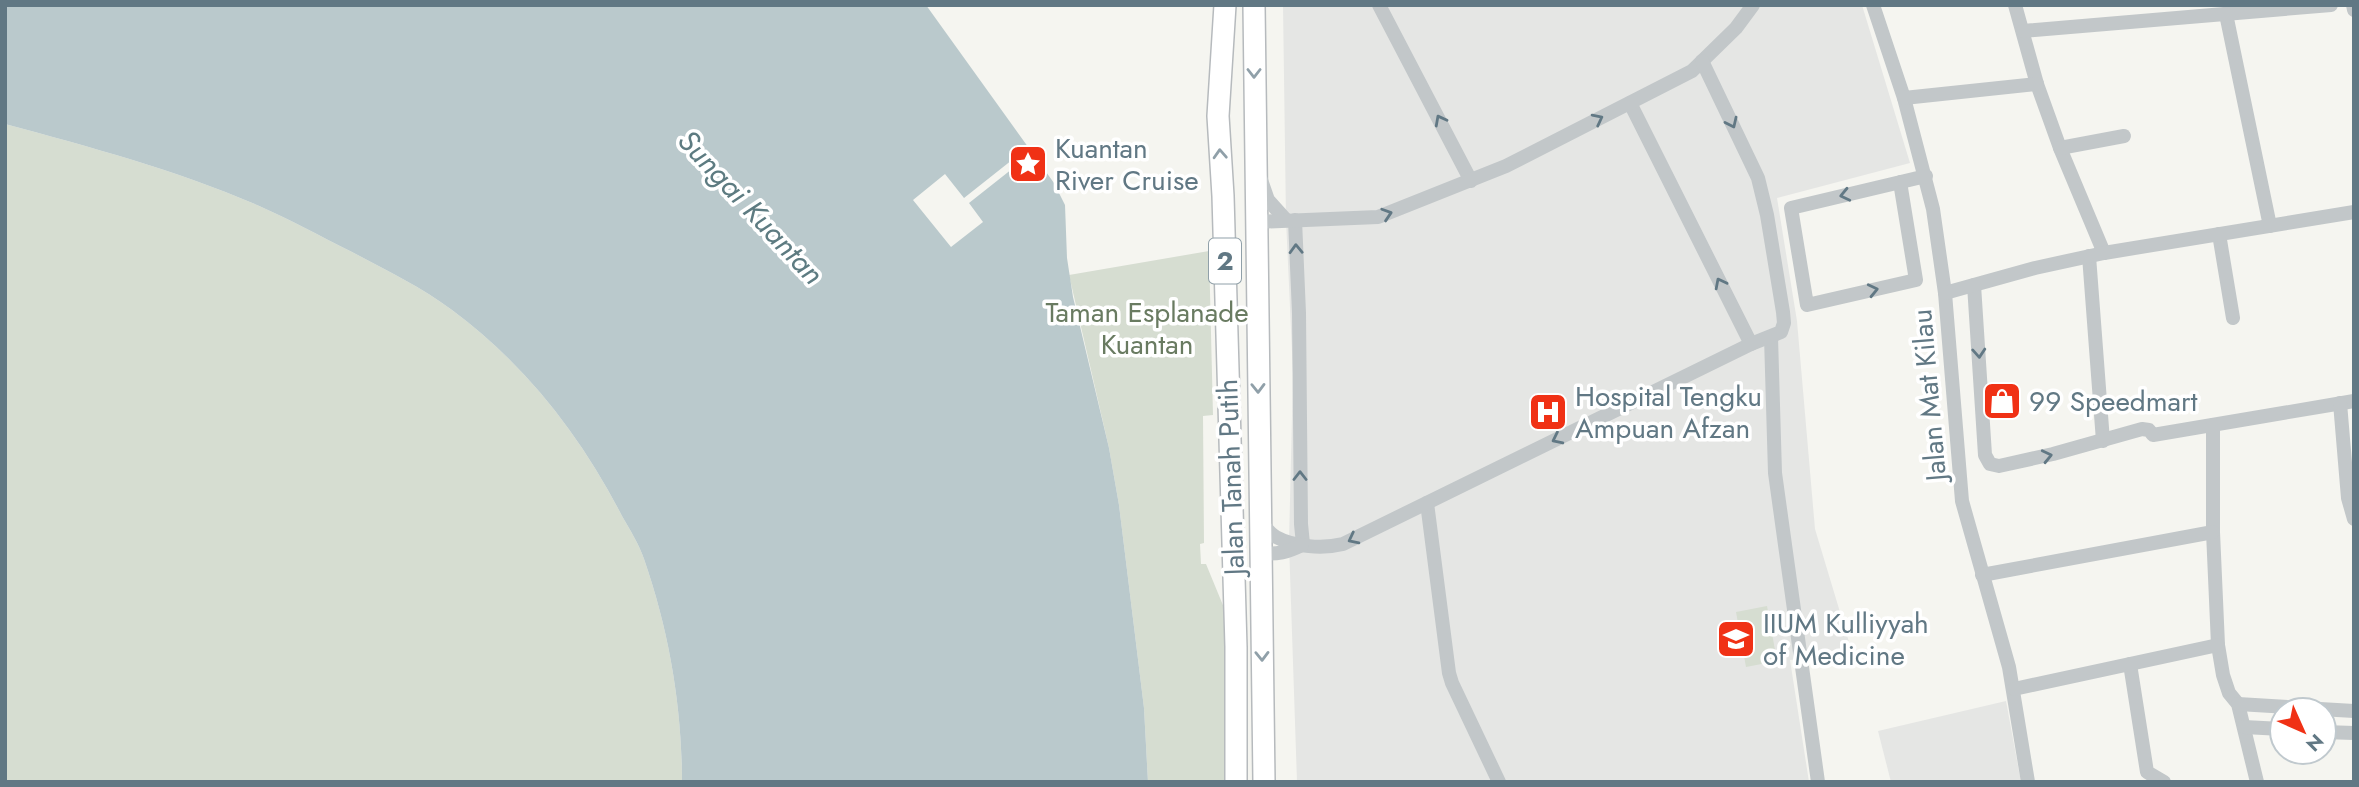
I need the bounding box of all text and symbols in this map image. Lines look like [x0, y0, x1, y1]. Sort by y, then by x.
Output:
one-way arrow [1246, 69, 1262, 79]
one-way arrow [1591, 113, 1603, 127]
one-way arrow [1435, 115, 1449, 127]
one-way arrow [1724, 116, 1738, 128]
water label: Sungai Kuantan [668, 120, 834, 294]
place label: Kuantan River Cruise [1055, 128, 1199, 201]
place icon: Kuantan River Cruise [1007, 143, 1049, 185]
one-way arrow [1213, 149, 1228, 160]
one-way arrow [1839, 187, 1851, 201]
one-way arrow [1381, 207, 1393, 222]
road number: 2 [1209, 238, 1241, 284]
one-way arrow [1289, 243, 1304, 254]
one-way arrow [1715, 278, 1729, 290]
one-way arrow [1867, 284, 1879, 298]
park label: Taman Esplanade Kuantan [1045, 292, 1249, 365]
street label: Jalan Mat Kilau [1901, 307, 1957, 487]
one-way arrow [1971, 348, 1986, 359]
place label: Hospital Tengku Ampuan Afzan [1575, 376, 1762, 449]
street label: Jalan Tanah Putih [1207, 378, 1255, 580]
shop icon: 99 Speedmart [1981, 380, 2023, 422]
place label: 99 Speedmart [2029, 381, 2198, 422]
one-way arrow [1251, 383, 1266, 394]
hospital icon: Hospital Tengku Ampuan Afzan [1527, 391, 1569, 433]
one-way arrow [1552, 430, 1564, 444]
one-way arrow [2041, 449, 2053, 464]
one-way arrow [1292, 470, 1308, 481]
one-way arrow [1348, 530, 1360, 544]
place label: IIUM Kulliyyah of Medicine [1763, 603, 1929, 676]
school or university icon: IIUM Kulliyyah of Medicine [1715, 618, 1757, 660]
one-way arrow [1255, 651, 1270, 662]
north arrow [2268, 696, 2338, 766]
text: N [2300, 728, 2330, 758]

